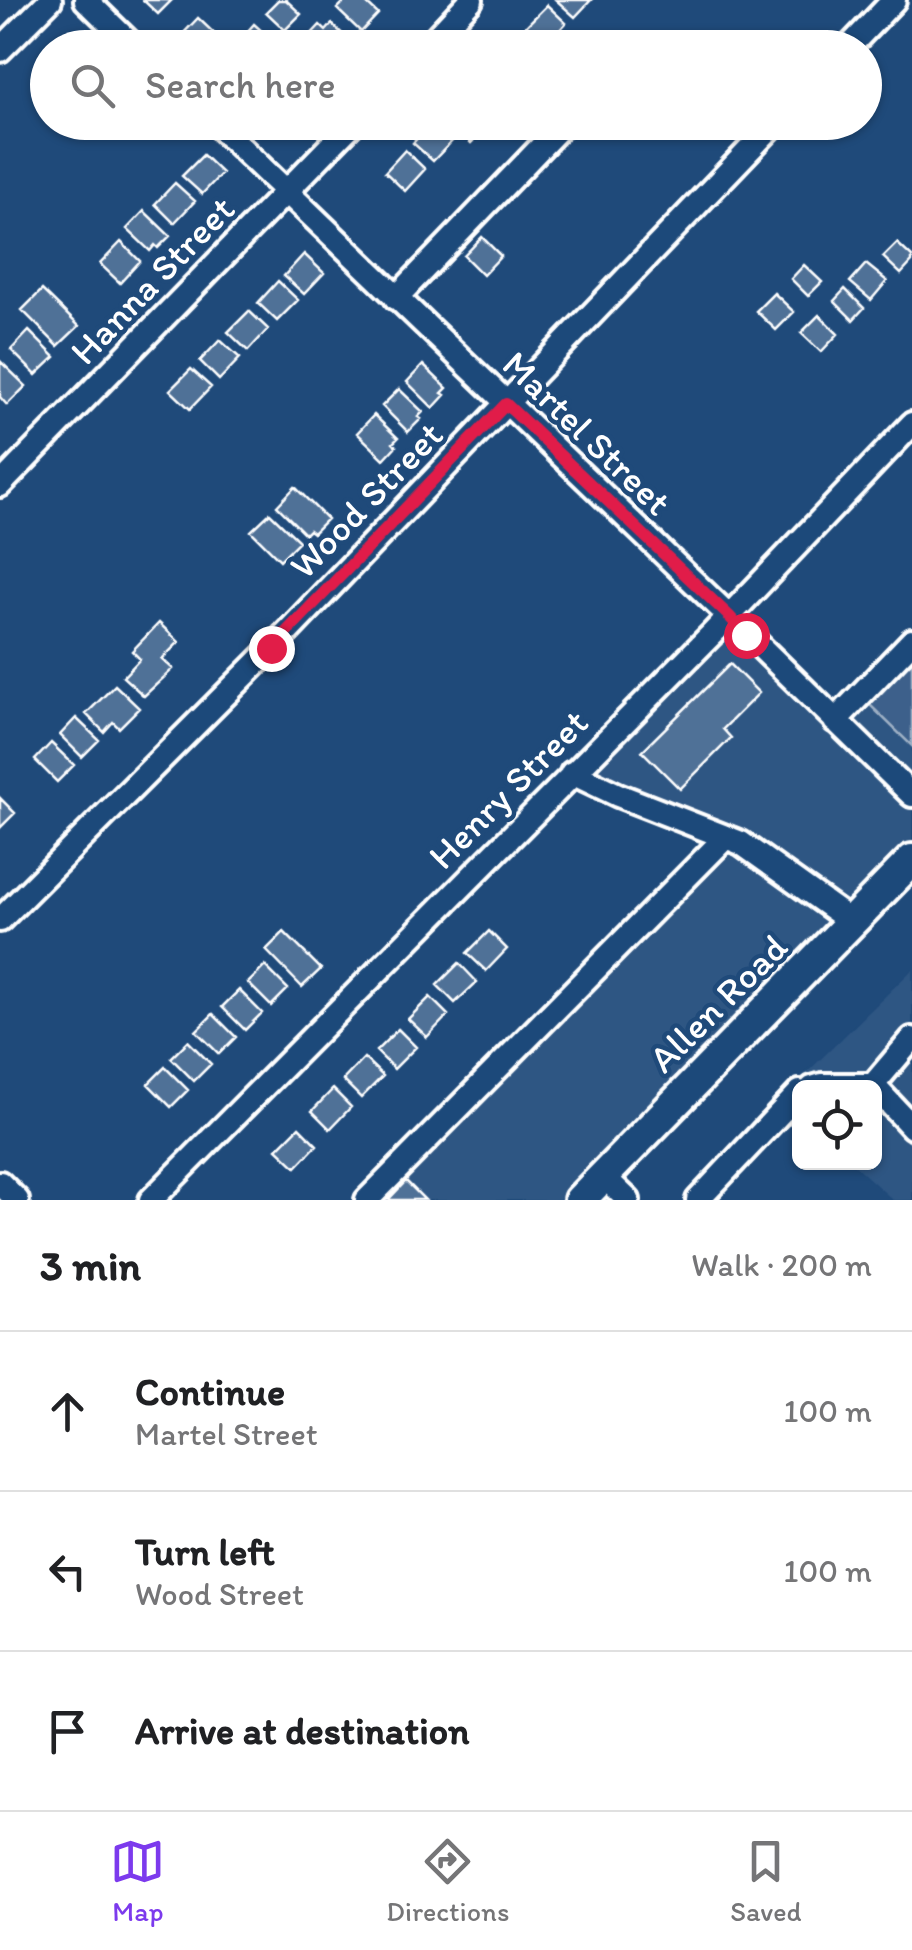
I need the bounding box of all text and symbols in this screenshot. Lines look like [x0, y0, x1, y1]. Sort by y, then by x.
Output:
search box [30, 30, 882, 140]
icon: search [65, 58, 120, 113]
text: Search here [145, 62, 336, 108]
street label: Hanna Street [60, 186, 244, 374]
street label: Martel Street [493, 341, 681, 525]
street label: Wood Street [280, 412, 452, 588]
route start [724, 613, 770, 659]
route end [249, 626, 295, 672]
street label: Henry Street [418, 699, 598, 879]
street label: Allen Road [639, 924, 797, 1082]
map controls [792, 1080, 882, 1170]
button: locate [792, 1080, 882, 1170]
text: 3 min [40, 1240, 141, 1291]
text: Walk · 200 m [691, 1246, 872, 1284]
text: Continue [135, 1369, 285, 1415]
icon: ahead [40, 1384, 95, 1439]
text: 100 m [784, 1392, 872, 1430]
text: Martel Street [135, 1415, 318, 1453]
text: Turn left [135, 1529, 275, 1575]
icon: left [40, 1544, 95, 1599]
text: 100 m [784, 1552, 872, 1590]
text: Wood Street [135, 1575, 304, 1613]
icon: arrive [40, 1704, 95, 1759]
text: Arrive at destination [135, 1708, 470, 1754]
tab: Map [110, 1834, 165, 1928]
tab: Directions [386, 1834, 509, 1928]
tab: Saved [730, 1834, 802, 1928]

